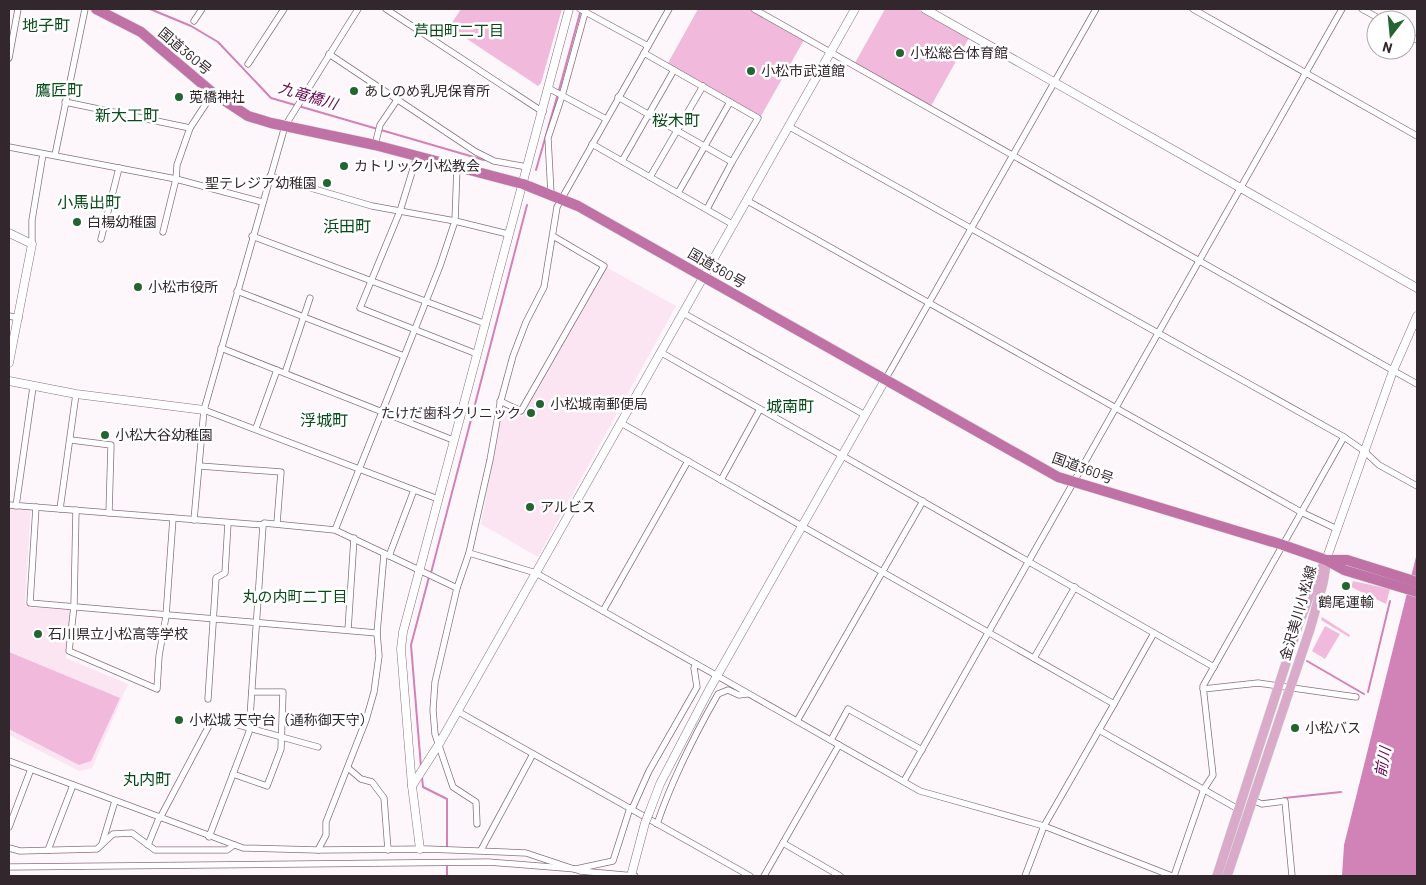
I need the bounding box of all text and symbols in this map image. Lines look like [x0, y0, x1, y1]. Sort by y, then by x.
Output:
north arrow [1366, 10, 1416, 60]
district label: 地子町 [22, 15, 70, 34]
district label: 芦田町二丁目 [414, 21, 504, 39]
street label: 国道360号 [155, 23, 215, 78]
text: N [1380, 39, 1394, 57]
place label: 小松総合体育館 [910, 44, 1008, 61]
marker: 小松総合体育館 [894, 47, 906, 59]
place label: 小松市武道館 [761, 62, 845, 79]
marker: 小松市武道館 [745, 65, 757, 77]
water label: 九竜橋川 [277, 78, 342, 113]
district label: 鷹匠町 [35, 80, 83, 99]
place label: あしのめ乳児保育所 [364, 82, 490, 99]
marker: あしのめ乳児保育所 [348, 85, 360, 97]
place label: 莵橋神社 [189, 88, 245, 105]
marker: 莵橋神社 [173, 91, 185, 103]
district label: 新大工町 [95, 105, 159, 124]
district label: 桜木町 [652, 110, 700, 129]
place label: カトリック小松教会 [354, 157, 480, 174]
marker: カトリック小松教会 [338, 160, 350, 172]
place label: 聖テレジア幼稚園 [205, 174, 317, 191]
marker: 聖テレジア幼稚園 [321, 177, 333, 189]
district label: 小馬出町 [57, 192, 121, 211]
place label: 白楊幼稚園 [87, 213, 157, 230]
marker: 白楊幼稚園 [71, 216, 83, 228]
district label: 浜田町 [323, 216, 371, 235]
street label: 国道360号 [685, 244, 749, 291]
place label: 小松市役所 [148, 278, 218, 295]
marker: 小松市役所 [132, 281, 144, 293]
place label: 小松城南郵便局 [550, 395, 648, 412]
district label: 城南町 [766, 396, 814, 415]
marker: 小松城南郵便局 [534, 398, 546, 410]
place label: たけだ歯科クリニック [381, 404, 521, 421]
marker: たけだ歯科クリニック [525, 407, 537, 419]
district label: 浮城町 [300, 410, 348, 429]
place label: 小松大谷幼稚園 [115, 426, 213, 443]
marker: 小松大谷幼稚園 [99, 429, 111, 441]
street label: 国道360号 [1050, 449, 1116, 487]
place label: アルビス [540, 498, 596, 515]
marker: アルビス [524, 501, 536, 513]
street label: 金沢美川小松線 [1276, 563, 1319, 662]
marker: 鶴尾運輸 [1340, 580, 1352, 592]
district label: 丸の内町二丁目 [242, 587, 348, 605]
place label: 鶴尾運輸 [1318, 593, 1374, 610]
place label: 石川県立小松高等学校 [48, 625, 188, 642]
marker: 石川県立小松高等学校 [32, 628, 44, 640]
place label: 小松城 天守台（通称御天守） [189, 711, 374, 728]
marker: 小松城 天守台（通称御天守） [173, 714, 185, 726]
place label: 小松バス [1305, 719, 1361, 736]
marker: 小松バス [1289, 722, 1301, 734]
water label: 前川 [1371, 744, 1394, 778]
district label: 丸内町 [123, 769, 171, 788]

